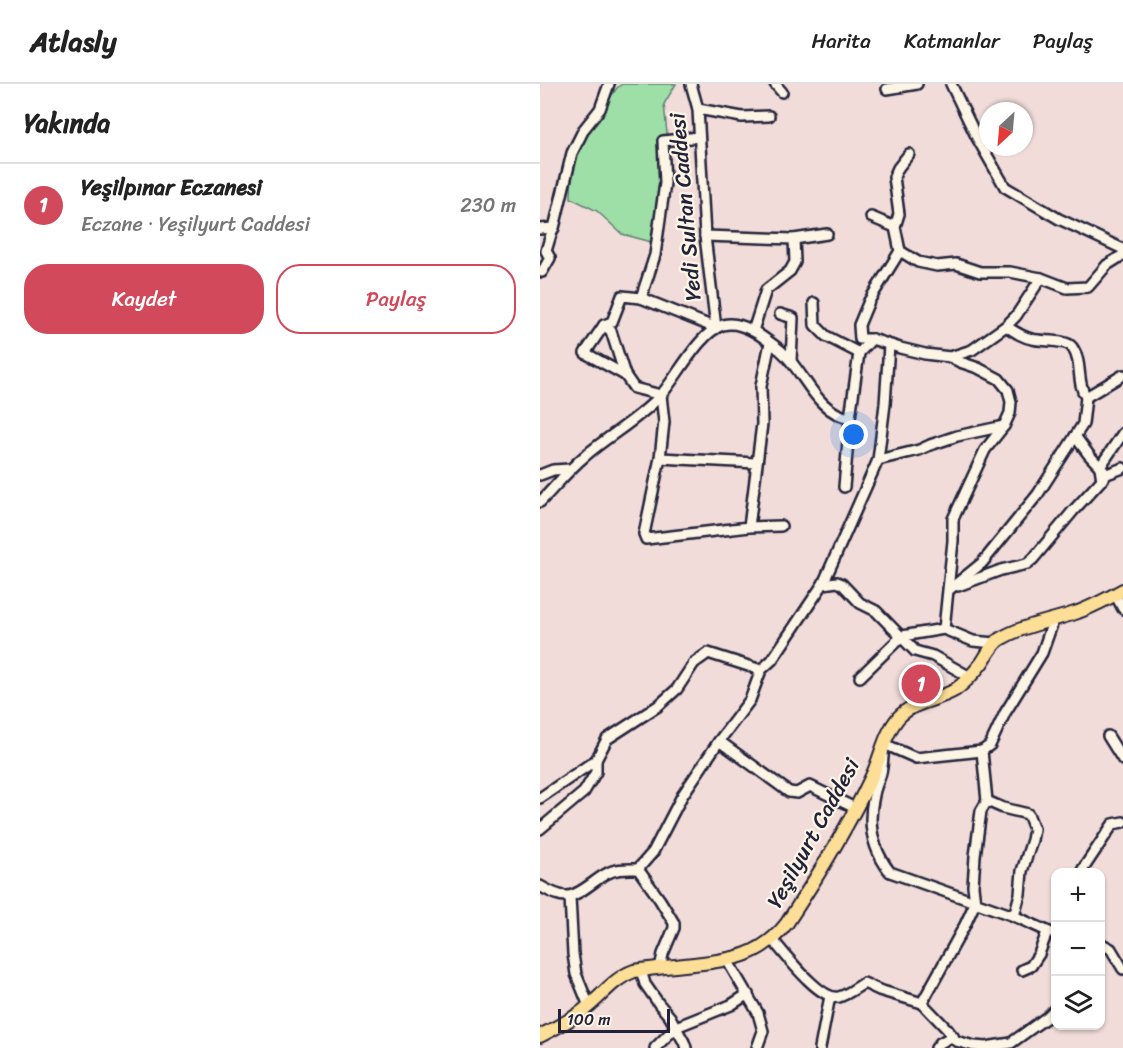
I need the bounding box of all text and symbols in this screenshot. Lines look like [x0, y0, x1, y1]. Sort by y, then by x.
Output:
text: Atlasly [30, 17, 117, 66]
text: Harita [811, 22, 871, 60]
text: Katmanlar [904, 22, 1000, 60]
text: Paylaş [1033, 22, 1093, 60]
text: Yakında [24, 100, 110, 146]
north arrow [979, 102, 1033, 156]
street label: Yedi Sultan Caddesi [657, 110, 713, 303]
text: Yeşilpınar Eczanesi [81, 168, 262, 207]
text: 1 [39, 188, 48, 223]
text: 230 m [460, 188, 516, 223]
text: Eczane · Yeşilyurt Caddesi [81, 207, 310, 242]
button: Kaydet [24, 264, 264, 334]
button: Paylaş [276, 264, 516, 334]
your location [839, 420, 868, 449]
pin: 1 [902, 662, 940, 706]
street label: Yeşilyurt Caddesi [756, 750, 871, 915]
map controls [1051, 868, 1105, 1030]
button: + [1051, 868, 1105, 922]
button: − [1051, 922, 1105, 976]
button: layers [1051, 976, 1105, 1030]
text: 100 m [567, 1005, 611, 1034]
scale bar [558, 1006, 670, 1034]

